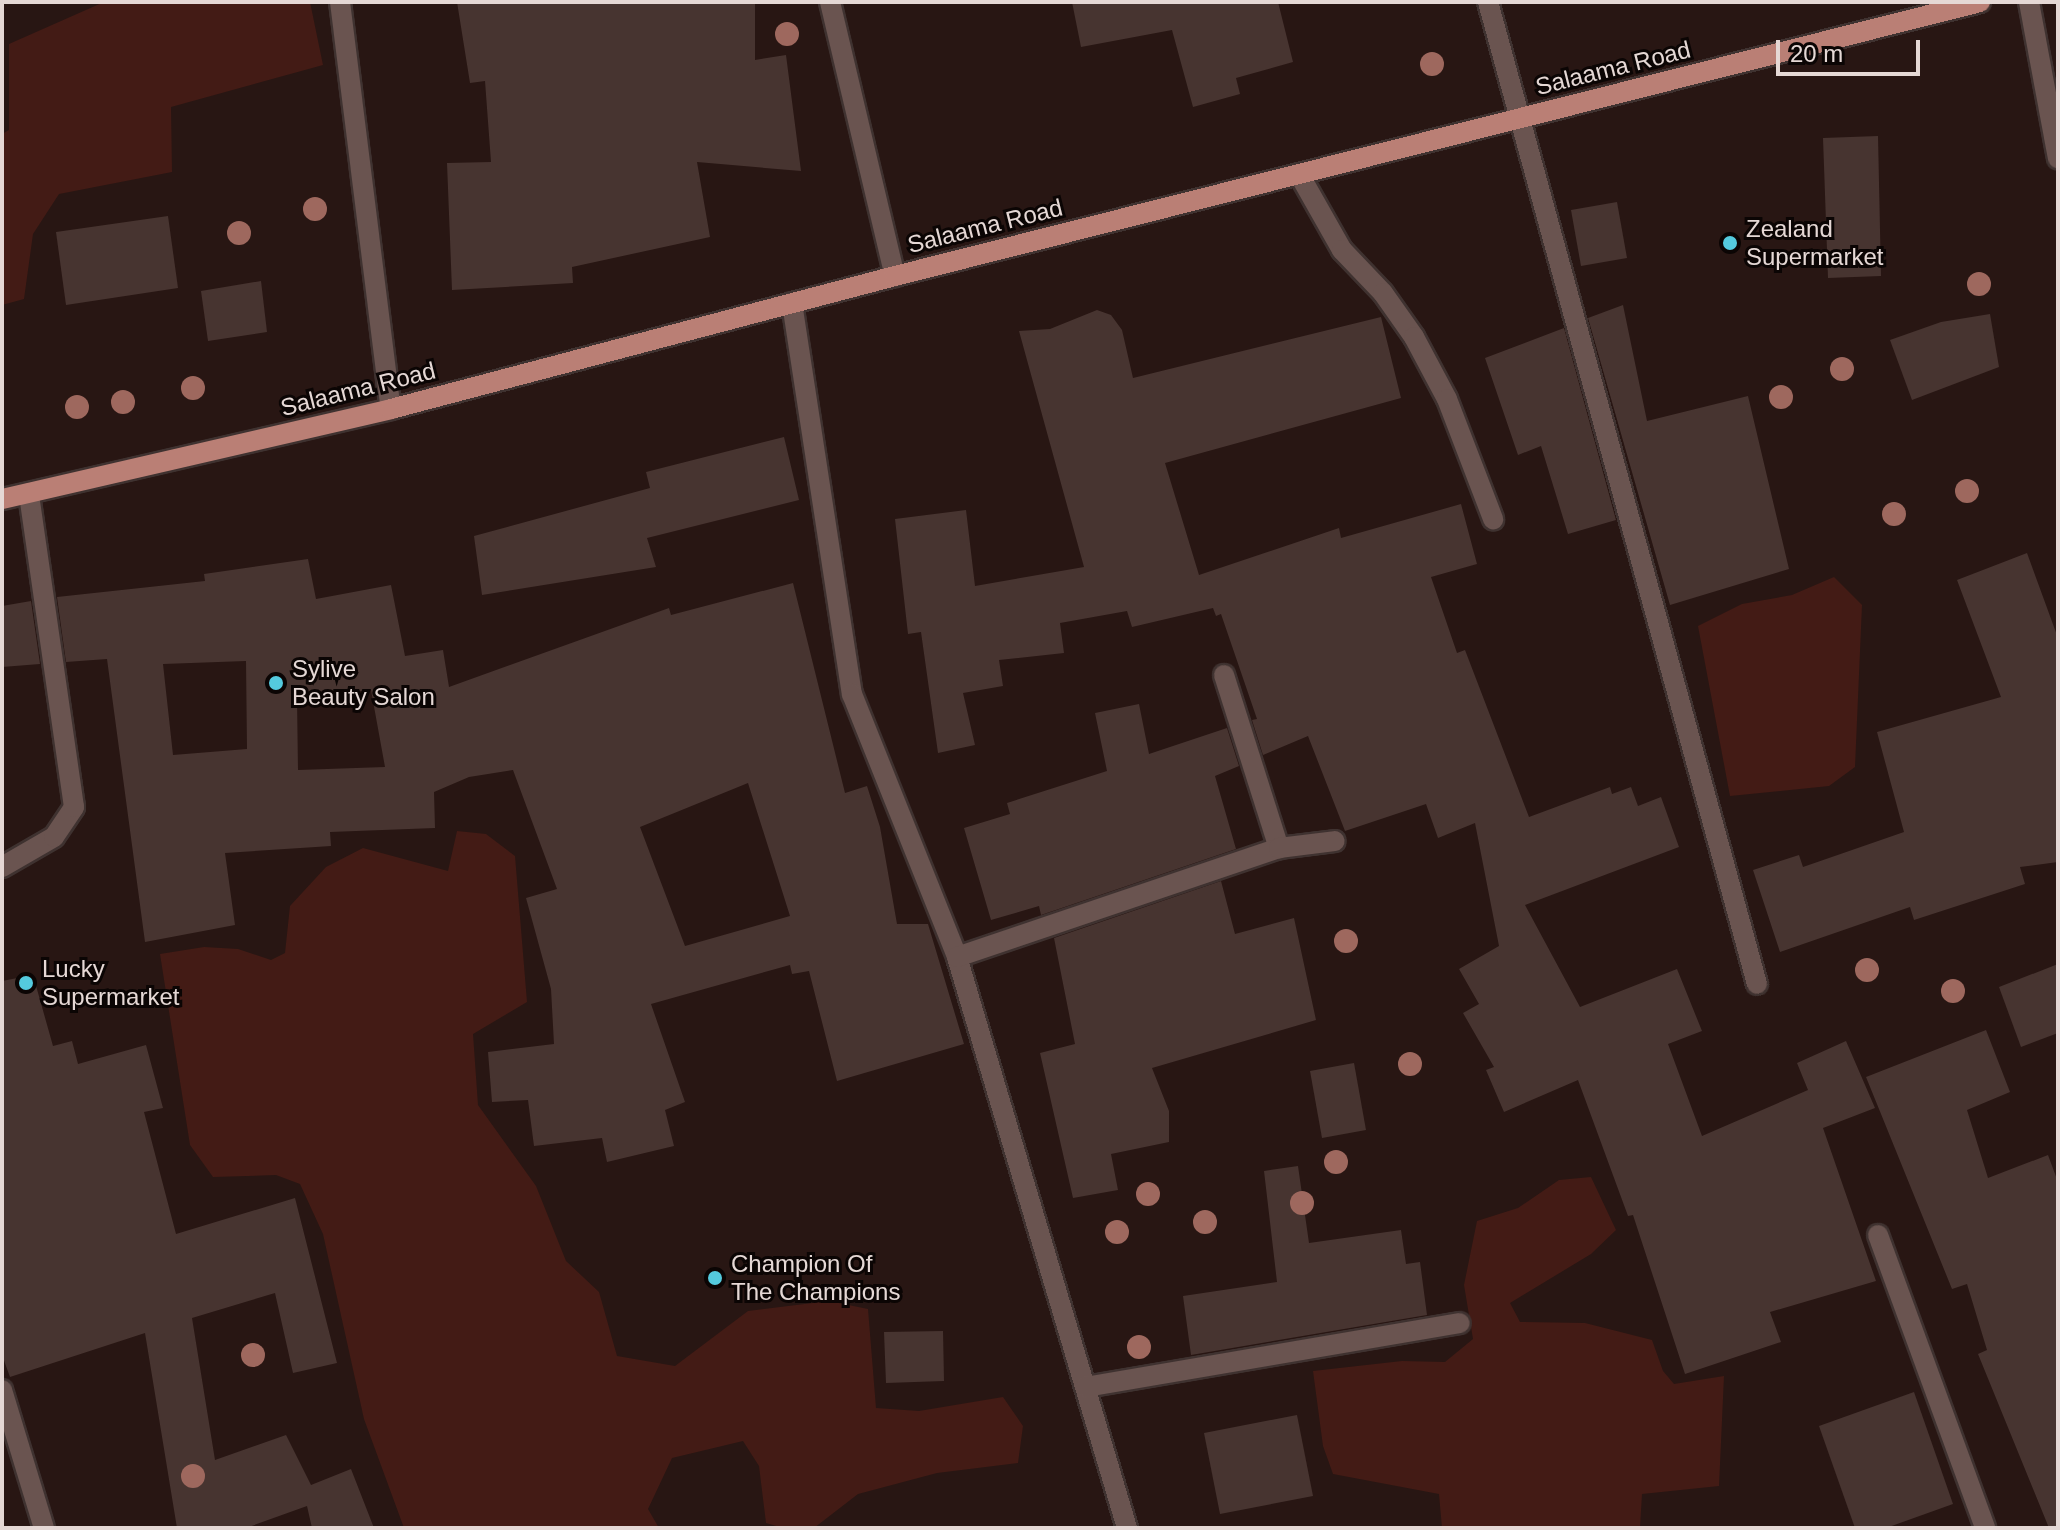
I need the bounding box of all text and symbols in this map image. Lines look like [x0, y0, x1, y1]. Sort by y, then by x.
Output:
scale bar [1780, 24, 1924, 74]
street label: Salaama Road [1532, 35, 1694, 101]
text: 20 m [1790, 40, 1843, 67]
street label: Salaama Road [904, 193, 1066, 259]
place label: Zealand Supermarket [1746, 215, 1883, 271]
marker: Zealand Supermarket [1721, 234, 1739, 252]
street label: Salaama Road [277, 356, 439, 422]
place label: Sylive Beauty Salon [292, 655, 435, 711]
marker: Sylive Beauty Salon [267, 674, 285, 692]
place label: Lucky Supermarket [42, 955, 179, 1011]
marker: Lucky Supermarket [17, 974, 35, 992]
place label: Champion Of The Champions [731, 1250, 900, 1306]
marker: Champion Of The Champions [706, 1269, 724, 1287]

